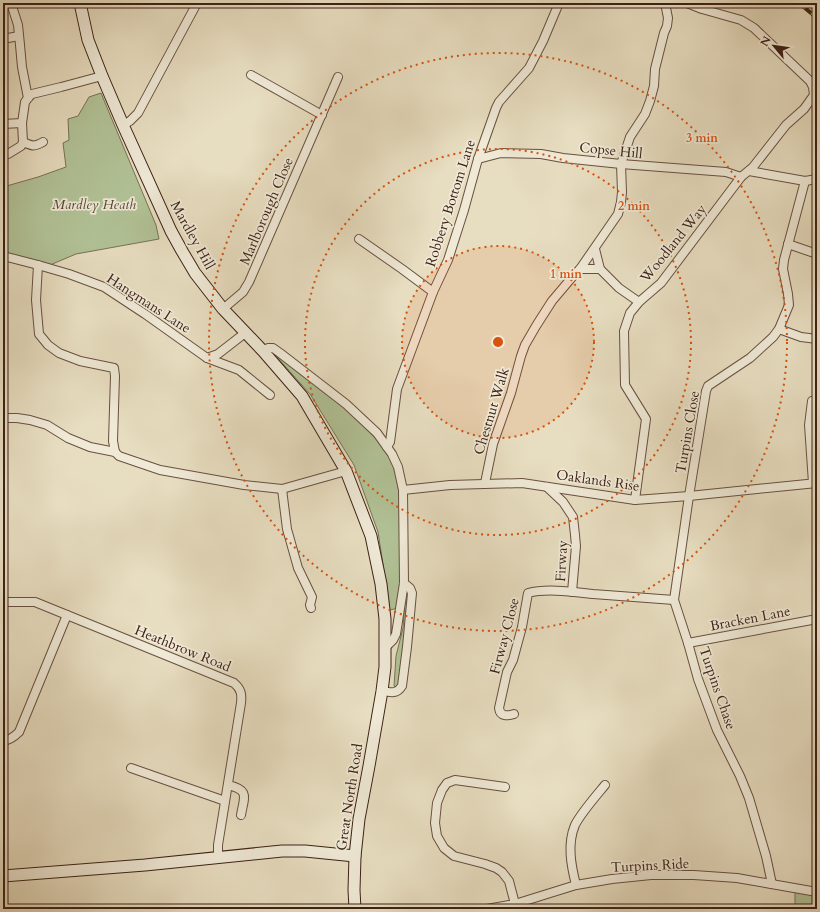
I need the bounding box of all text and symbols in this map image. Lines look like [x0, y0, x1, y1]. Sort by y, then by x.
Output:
north arrow [754, 26, 794, 66]
text: N [757, 33, 775, 49]
text: 3 min [686, 130, 718, 146]
street label: Robbery Bottom Lane [421, 137, 480, 269]
street label: Copse Hill [578, 138, 644, 163]
street label: Marlborough Close [235, 154, 298, 268]
park label: Mardley Heath [52, 195, 136, 214]
street label: Mardley Hill [166, 198, 219, 273]
text: 2 min [618, 198, 650, 214]
street label: Woodland Way [635, 200, 711, 287]
text: 1 min [550, 266, 582, 282]
street label: Hangmans Lane [103, 269, 194, 338]
centre of rings [491, 335, 505, 349]
street label: Chestnut Walk [469, 365, 514, 457]
street label: Turpins Close [671, 389, 704, 475]
street label: Oaklands Rise [555, 465, 641, 496]
street label: Firway [551, 539, 572, 582]
street label: Firway Close [485, 596, 524, 676]
street label: Bracken Lane [708, 601, 792, 636]
street label: Heathbrow Road [132, 621, 234, 677]
street label: Turpins Chase [694, 644, 741, 732]
street label: Great North Road [332, 742, 367, 852]
street label: Turpins Ride [610, 854, 690, 877]

